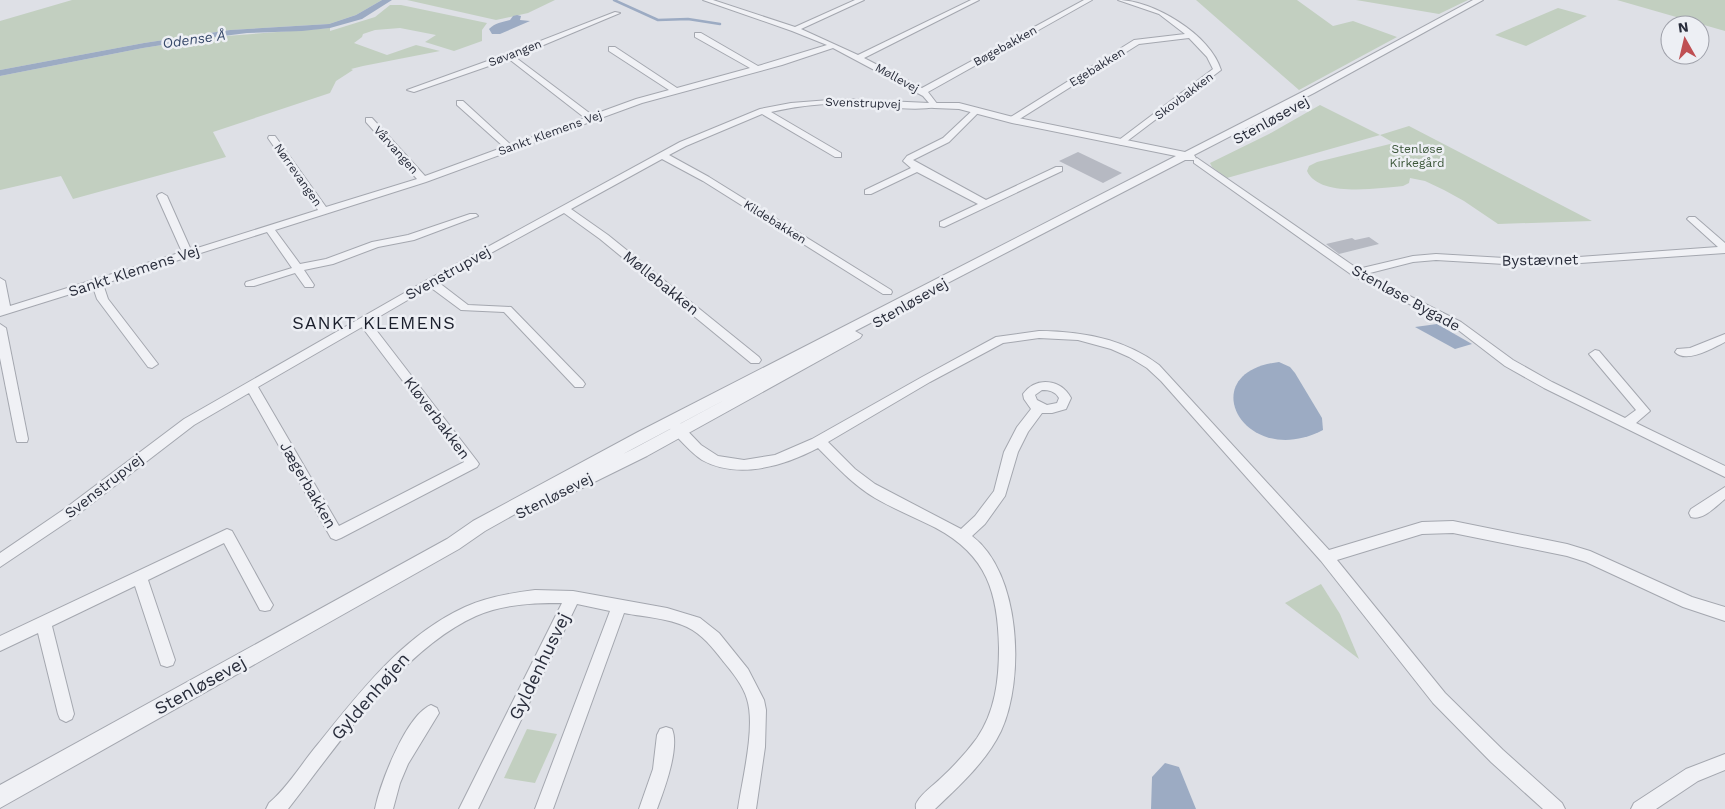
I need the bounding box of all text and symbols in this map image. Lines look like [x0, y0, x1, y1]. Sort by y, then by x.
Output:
north arrow [1660, 15, 1710, 65]
text: N [1677, 18, 1689, 36]
street label: Bøgebakken [971, 23, 1039, 69]
water label: Odense Å [161, 27, 227, 51]
street label: Søvangen [486, 36, 544, 70]
street label: Egebakken [1067, 44, 1127, 90]
street label: Møllevej [873, 60, 921, 96]
street label: Skovbakken [1152, 69, 1216, 123]
street label: Stenløsevej [1230, 92, 1312, 148]
street label: Svenstrupvej [825, 95, 901, 111]
street label: Sankt Klemens Vej [496, 108, 604, 158]
street label: Vårvangen [371, 123, 421, 177]
street label: Nørrevangen [271, 141, 325, 209]
park label: Stenløse Kirkegård [1390, 142, 1444, 170]
street label: Kildebakken [741, 197, 809, 247]
street label: Sankt Klemens Vej [66, 241, 202, 301]
street label: Svenstrupvej [402, 242, 494, 304]
street label: Møllebakken [620, 247, 702, 319]
street label: Bystævnet [1502, 250, 1579, 270]
street label: Stenløse Bygade [1349, 261, 1463, 335]
street label: Stenløsevej [869, 274, 951, 332]
district label: SANKT KLEMENS [292, 312, 456, 333]
street label: Kløverbakken [400, 373, 474, 463]
street label: Jægerbakken [276, 439, 340, 531]
street label: Svenstrupvej [61, 450, 147, 522]
street label: Stenløsevej [512, 469, 596, 523]
street label: Gyldenhusvej [504, 609, 574, 723]
street label: Gyldenhøjen [326, 648, 414, 744]
street label: Stenløsevej [151, 651, 249, 719]

